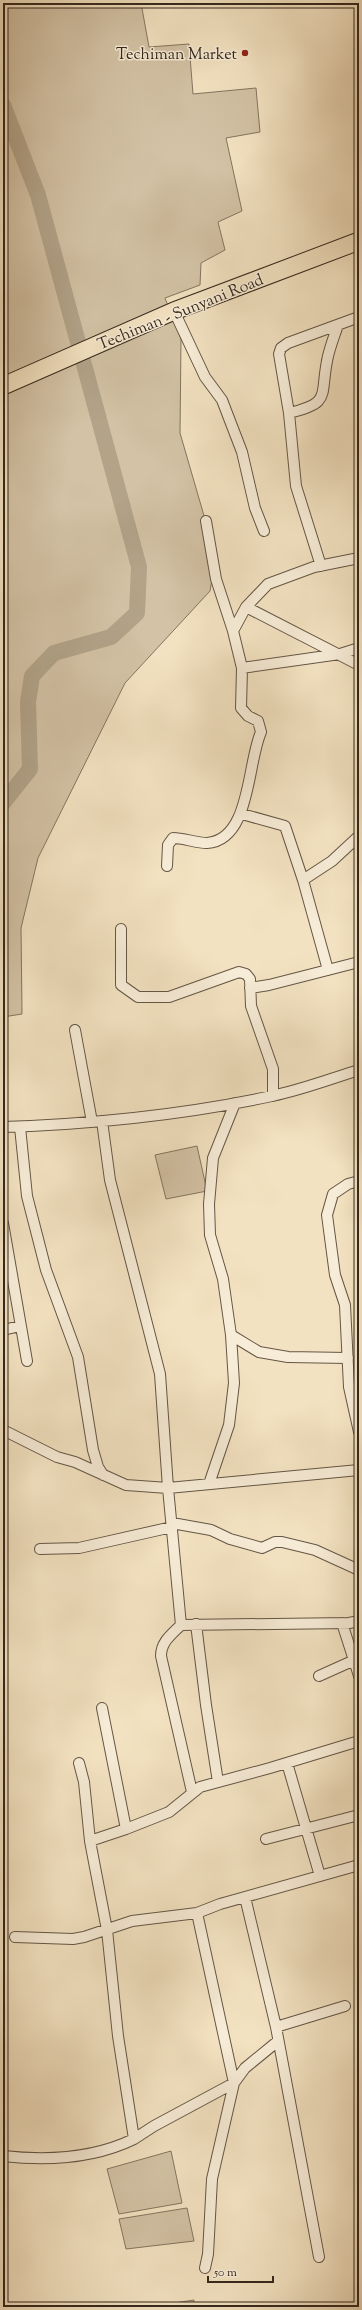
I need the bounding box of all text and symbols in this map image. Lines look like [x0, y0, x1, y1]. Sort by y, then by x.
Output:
place label: Techiman Market [116, 44, 238, 67]
marker: Techiman Market [240, 48, 250, 58]
street label: Techiman - Sunyani Road [94, 269, 267, 357]
scale bar [208, 2258, 273, 2284]
text: 50 m [213, 2264, 237, 2282]

